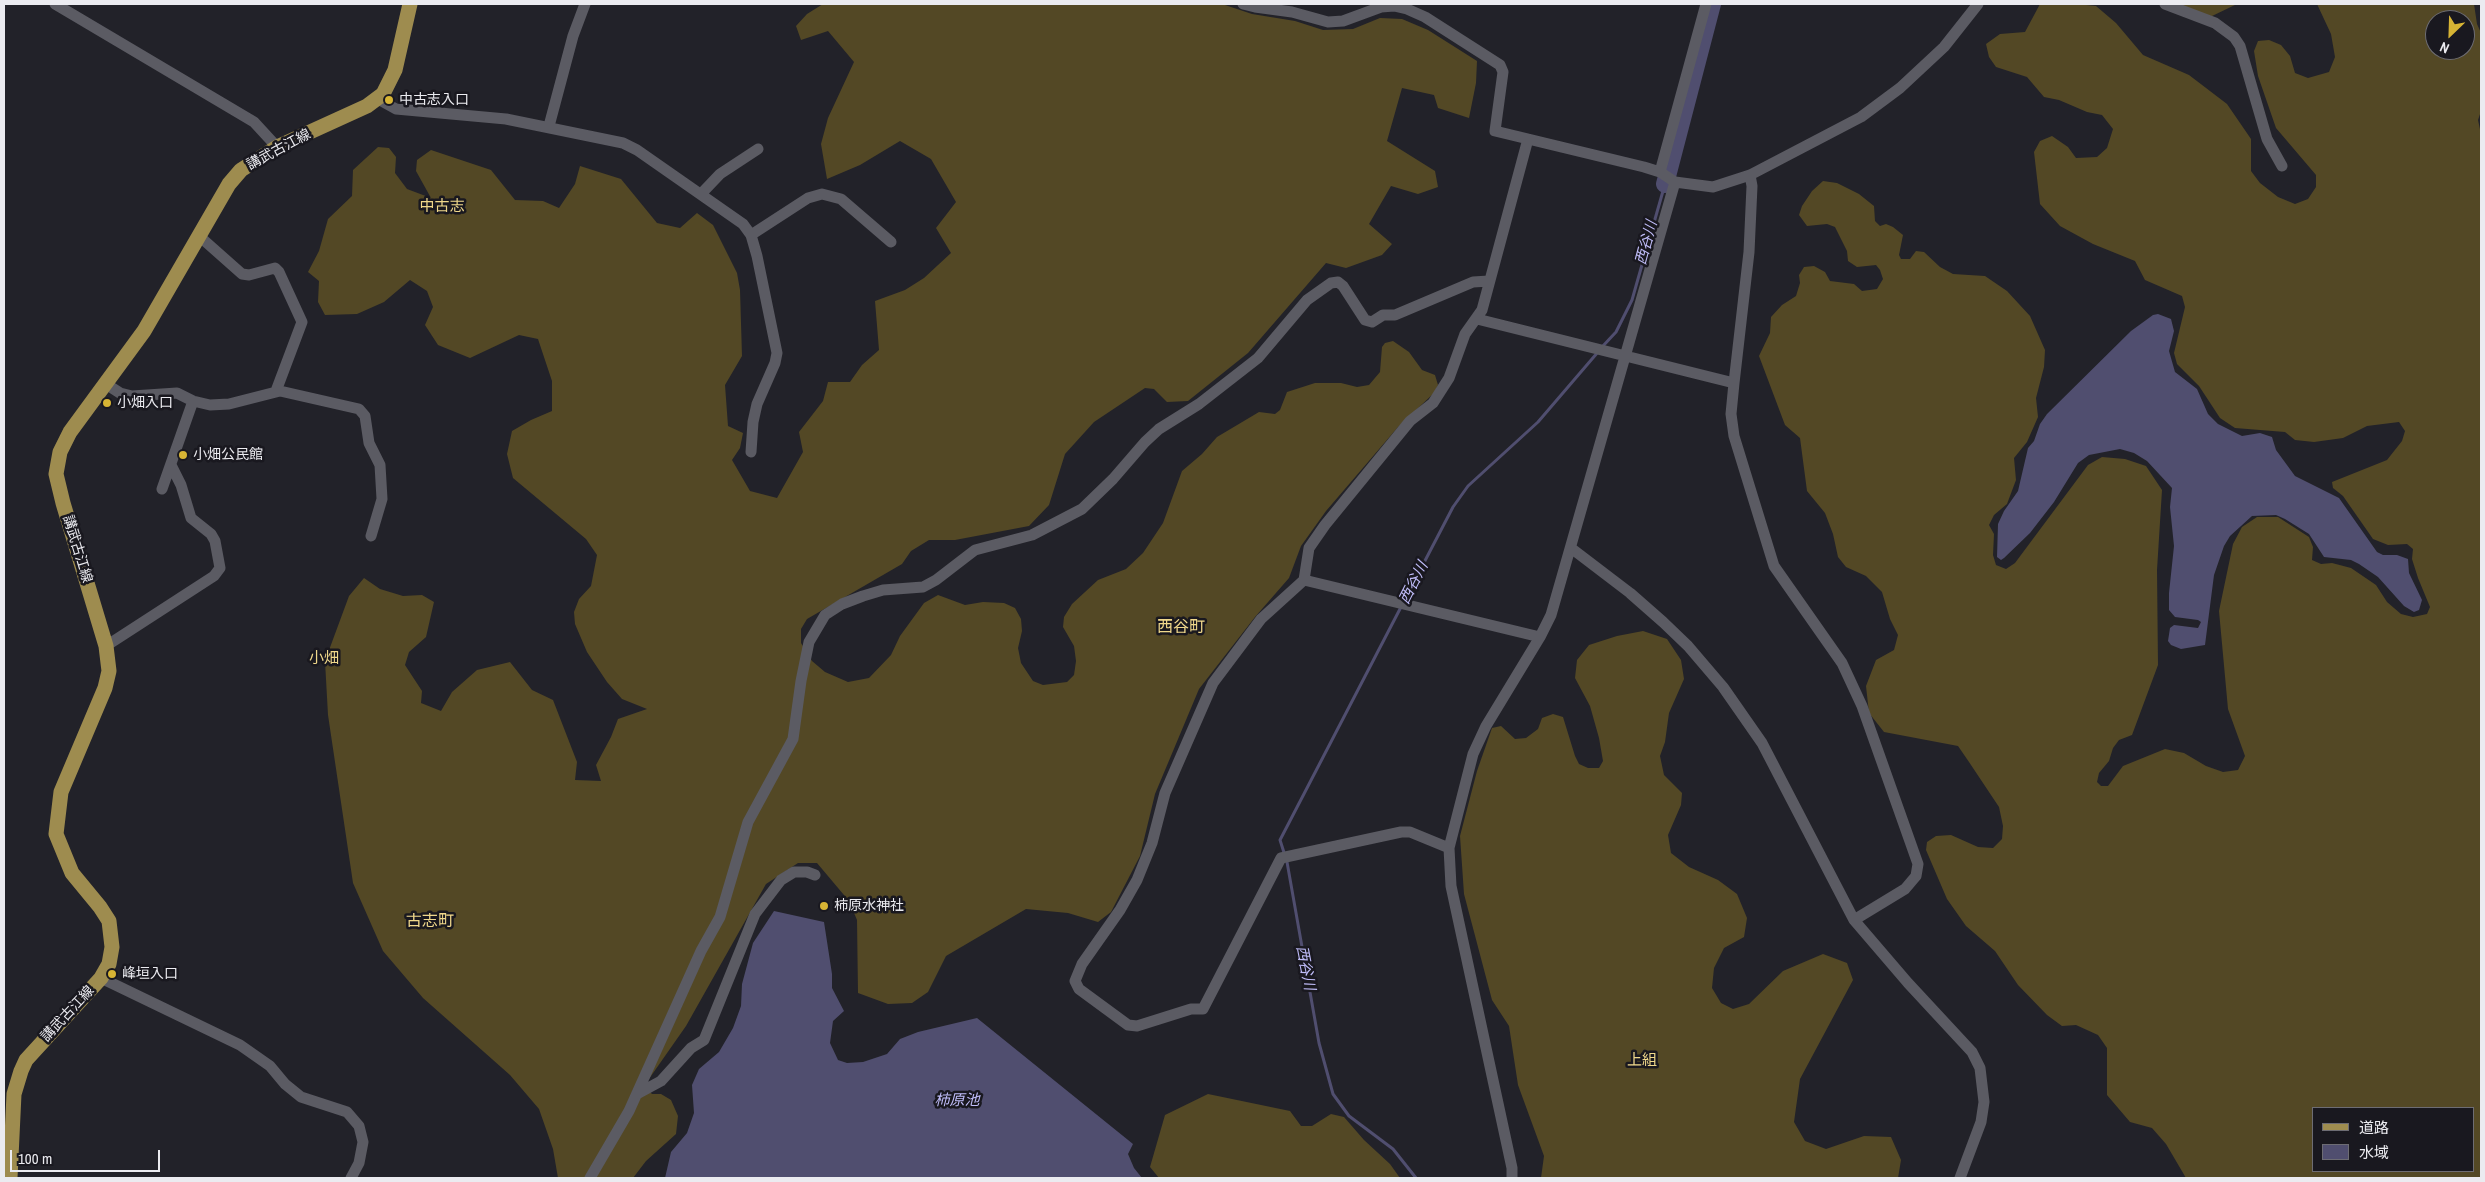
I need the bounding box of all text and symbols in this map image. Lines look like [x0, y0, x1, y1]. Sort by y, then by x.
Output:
north arrow [2425, 10, 2475, 60]
text: N [2437, 38, 2452, 58]
place label: 中古志入口 [399, 92, 469, 108]
marker: 中古志入口 [383, 94, 395, 106]
street label: 講武古江線 [244, 126, 314, 174]
district label: 中古志 [420, 198, 464, 216]
water label: 西谷川 [1632, 219, 1662, 267]
place label: 小畑入口 [117, 395, 173, 411]
marker: 小畑入口 [101, 397, 113, 409]
place label: 小畑公民館 [193, 447, 263, 463]
marker: 小畑公民館 [177, 449, 189, 461]
street label: 講武古江線 [59, 513, 95, 585]
water label: 西谷川 [1396, 559, 1432, 607]
district label: 西谷町 [1157, 618, 1205, 638]
district label: 小畑 [309, 650, 339, 668]
place label: 柿原水神社 [834, 898, 904, 914]
marker: 柿原水神社 [818, 900, 830, 912]
district label: 古志町 [406, 912, 454, 932]
water label: 西谷川 [1292, 944, 1318, 992]
place label: 峰垣入口 [122, 966, 178, 982]
marker: 峰垣入口 [106, 968, 118, 980]
street label: 講武古江線 [38, 983, 98, 1045]
district label: 上組 [1627, 1052, 1657, 1070]
water label: 柿原池 [935, 1092, 979, 1110]
legend [2312, 1107, 2475, 1172]
text: 道路 [2359, 1117, 2389, 1138]
scale bar [12, 1140, 162, 1172]
text: 水域 [2359, 1142, 2389, 1163]
text: 100 m [18, 1148, 52, 1169]

